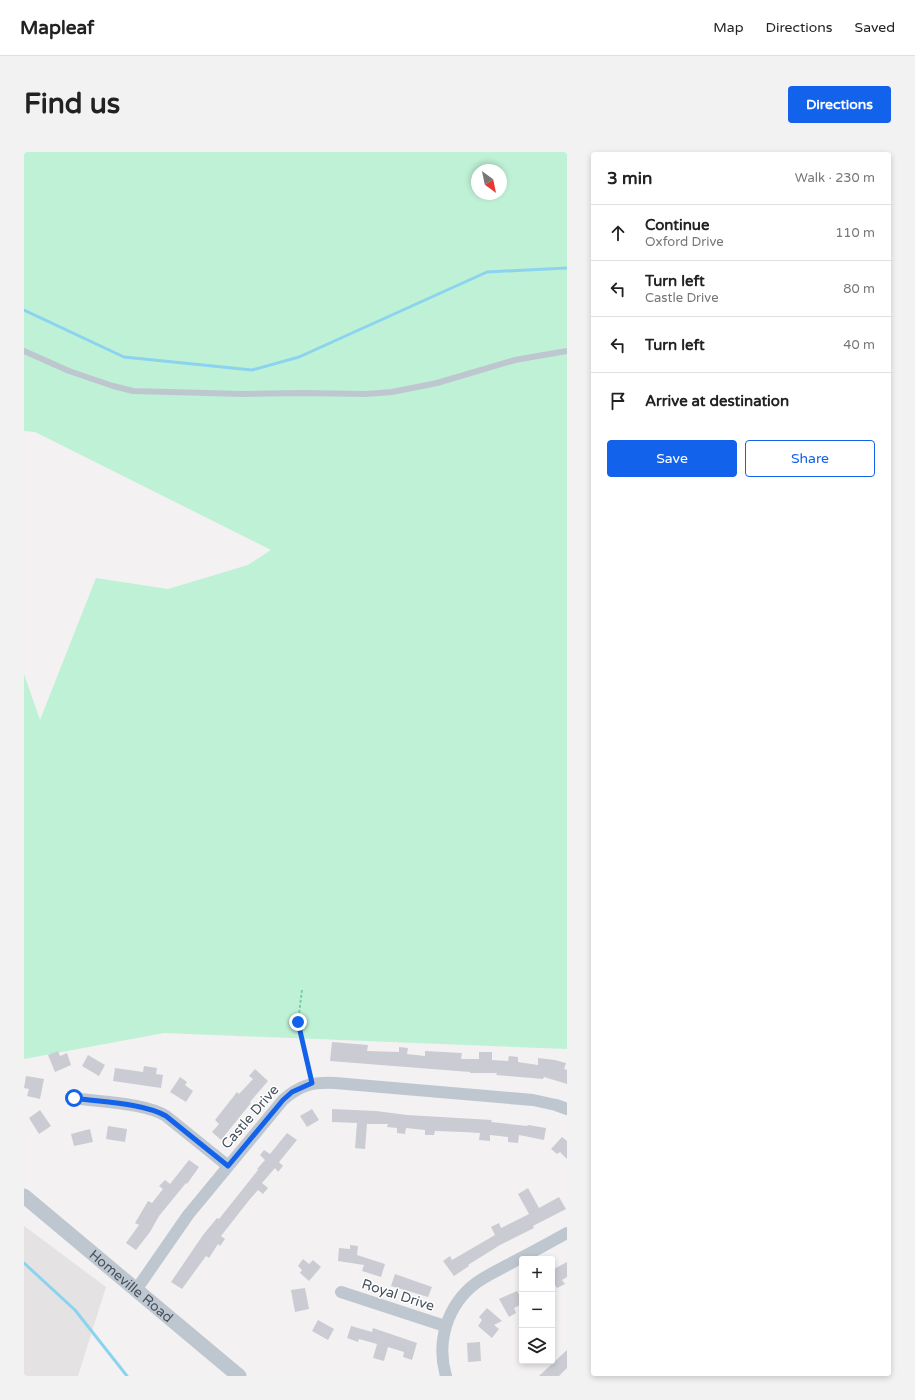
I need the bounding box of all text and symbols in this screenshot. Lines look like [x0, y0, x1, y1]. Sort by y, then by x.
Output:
text: Mapleaf [20, 17, 94, 39]
text: Map [713, 19, 744, 36]
text: Directions [766, 19, 833, 36]
text: Saved [855, 19, 895, 36]
button: Directions [788, 86, 891, 123]
text: Find us [24, 87, 120, 121]
north arrow [471, 164, 507, 200]
text: 3 min [607, 168, 652, 189]
text: Walk · 230 m [795, 170, 875, 186]
text: Continue [645, 216, 709, 234]
icon: ahead [607, 222, 629, 244]
text: 110 m [835, 225, 875, 241]
text: Oxford Drive [645, 234, 724, 250]
text: Turn left [645, 272, 705, 290]
icon: left [607, 278, 629, 300]
text: 80 m [843, 281, 875, 297]
text: Castle Drive [645, 290, 719, 306]
icon: left [607, 334, 629, 356]
text: Turn left [645, 336, 705, 354]
text: 40 m [843, 337, 875, 353]
icon: arrive [607, 390, 629, 412]
text: Arrive at destination [645, 392, 789, 410]
button: Save [607, 440, 737, 477]
button: Share [745, 440, 875, 477]
route end [289, 1013, 307, 1031]
street label: Castle Drive [218, 1082, 282, 1152]
route start [65, 1089, 83, 1107]
street label: Homeville Road [86, 1246, 177, 1326]
map controls [519, 1256, 555, 1364]
button: + [519, 1256, 555, 1292]
street label: Royal Drive [360, 1275, 436, 1315]
button: − [519, 1292, 555, 1328]
button: layers [519, 1328, 555, 1364]

